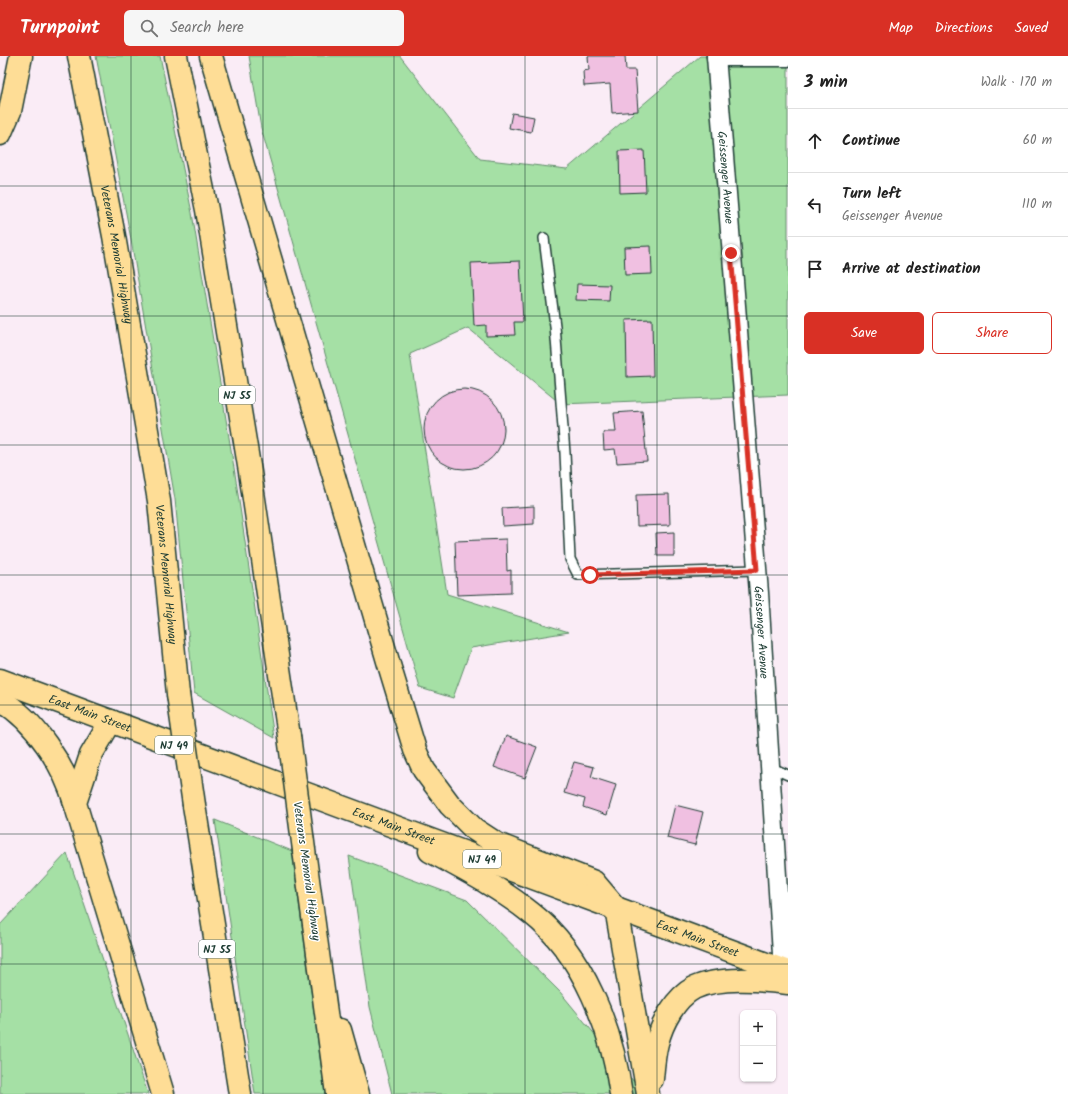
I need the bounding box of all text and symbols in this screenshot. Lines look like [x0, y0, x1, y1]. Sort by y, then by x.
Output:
search box [124, 10, 404, 46]
text: Turnpoint [20, 13, 100, 43]
text: Search here [170, 16, 244, 40]
icon: search [138, 17, 160, 39]
text: Map [888, 17, 913, 39]
text: Directions [935, 17, 993, 39]
text: Saved [1015, 17, 1048, 39]
text: 3 min [804, 69, 848, 96]
text: Walk · 170 m [981, 72, 1052, 93]
text: Continue [842, 129, 900, 153]
icon: ahead [804, 130, 826, 152]
text: 60 m [1023, 130, 1052, 151]
street label: Geissenger Avenue [712, 131, 738, 225]
text: Turn left [842, 182, 902, 206]
street label: Veterans Memorial Highway [94, 184, 138, 326]
icon: left [804, 194, 826, 216]
text: 110 m [1022, 194, 1052, 215]
text: Geissenger Avenue [842, 206, 943, 227]
route end [722, 244, 740, 262]
text: Arrive at destination [842, 257, 981, 281]
icon: arrive [804, 258, 826, 280]
button: Save [804, 312, 924, 354]
button: Share [932, 312, 1052, 354]
road number: NJ 55 [219, 386, 255, 404]
street label: Veterans Memorial Highway [149, 504, 182, 646]
route start [581, 566, 599, 584]
street label: Geissenger Avenue [748, 585, 773, 680]
street label: East Main Street [46, 690, 134, 738]
road number: NJ 49 [155, 736, 193, 754]
street label: Veterans Memorial Highway [287, 800, 326, 942]
street label: East Main Street [349, 803, 438, 851]
road number: NJ 49 [463, 850, 501, 868]
street label: East Main Street [653, 915, 742, 963]
road number: NJ 55 [199, 940, 235, 958]
map controls [740, 1010, 776, 1082]
button: + [740, 1010, 776, 1046]
button: − [740, 1046, 776, 1082]

